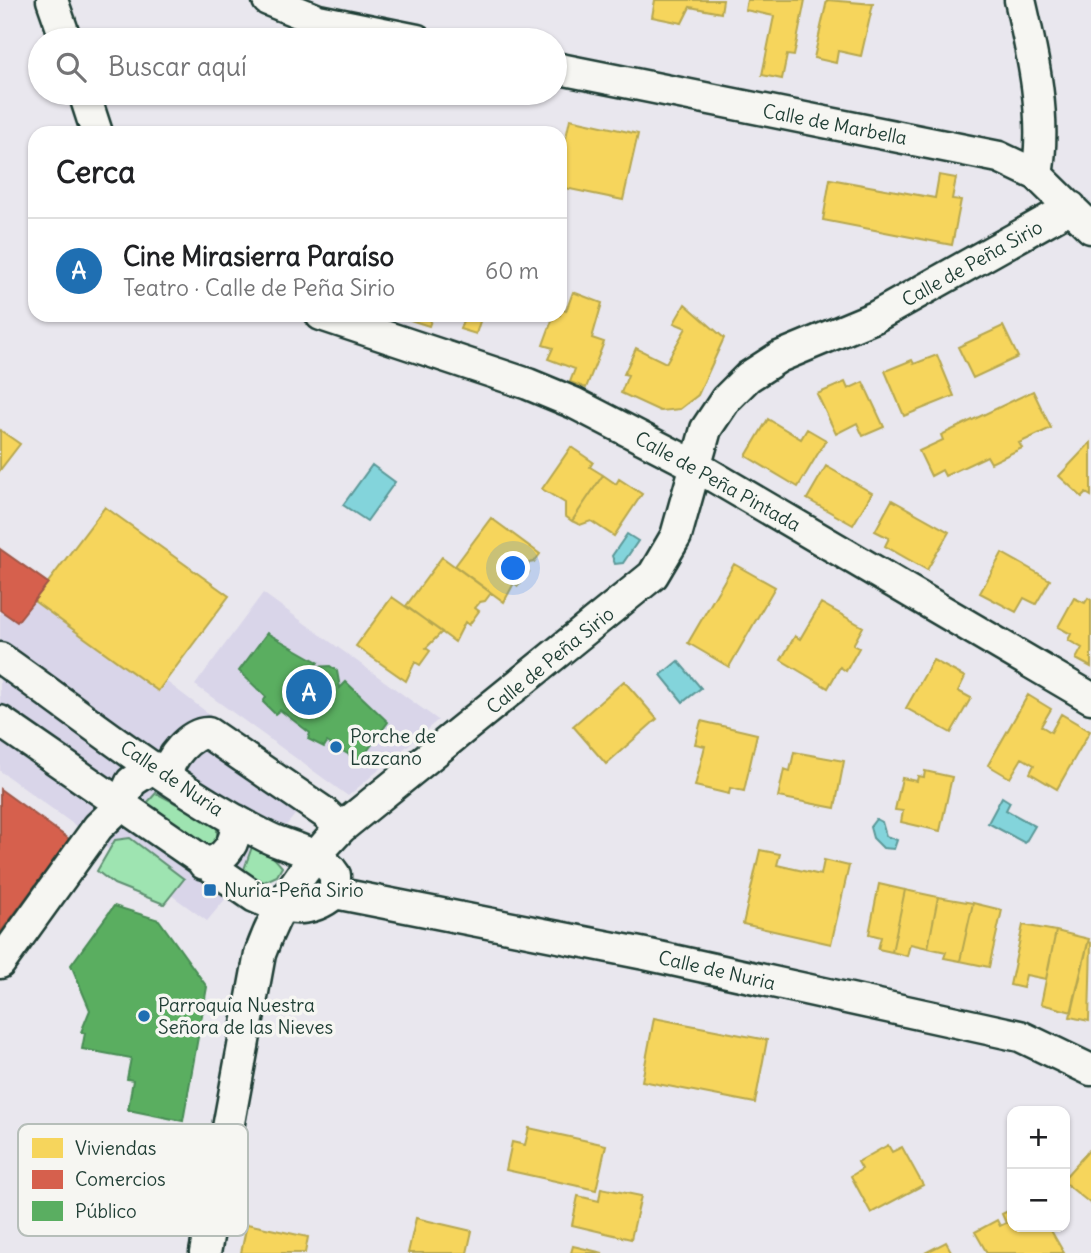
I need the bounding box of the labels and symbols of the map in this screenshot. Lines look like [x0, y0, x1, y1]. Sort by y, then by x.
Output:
street label: Calle de Marbella [761, 98, 909, 150]
street label: Calle de Peña Sirio [897, 214, 1047, 312]
street label: Calle de Peña Pintada [631, 426, 805, 536]
your location [496, 551, 530, 585]
street label: Calle de Peña Sirio [481, 601, 619, 719]
pin: A [286, 666, 332, 718]
place label: Porche de Lazcano [350, 724, 436, 770]
street label: Calle de Nuria [116, 735, 228, 821]
marker: Porche de Lazcano [328, 739, 344, 755]
place label: Nuria-Peña Sirio [224, 878, 364, 902]
marker: Nuria-Peña Sirio [202, 882, 218, 898]
street label: Calle de Nuria [656, 945, 778, 995]
place label: Parroquia Nuestra Señora de las Nieves [158, 993, 333, 1039]
marker: Parroquia Nuestra Señora de las Nieves [136, 1008, 152, 1024]
legend [18, 1124, 248, 1236]
text: Viviendas [75, 1136, 157, 1160]
text: Comercios [75, 1167, 166, 1191]
text: Público [75, 1199, 137, 1223]

